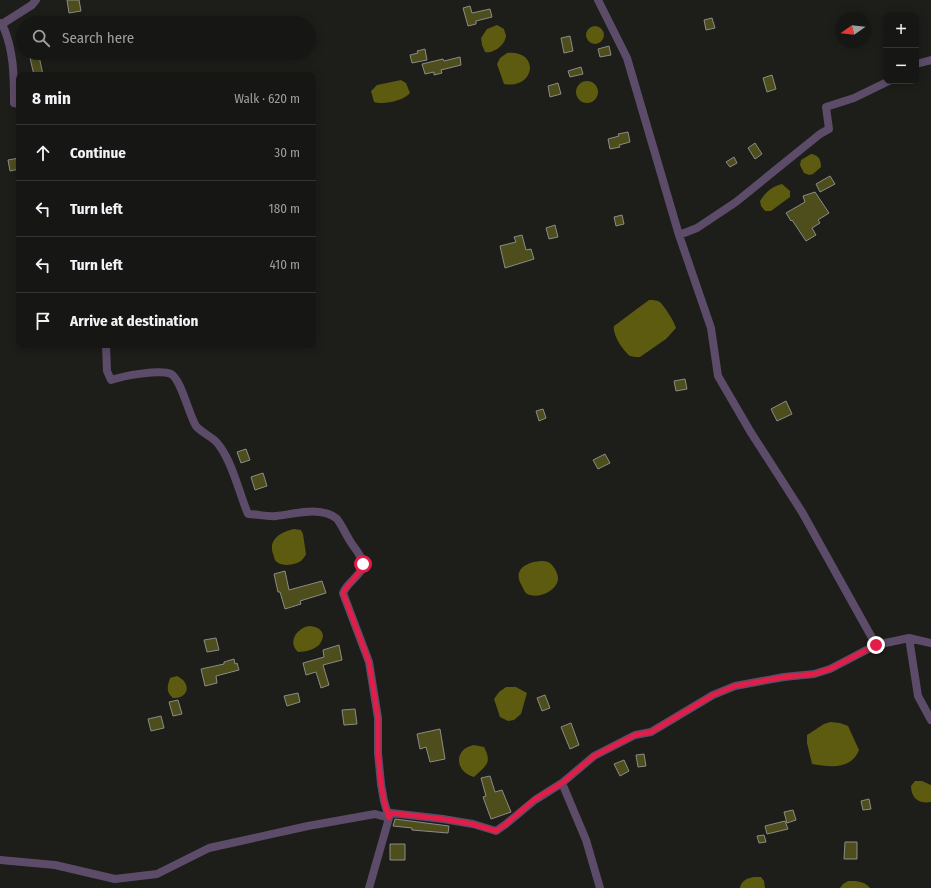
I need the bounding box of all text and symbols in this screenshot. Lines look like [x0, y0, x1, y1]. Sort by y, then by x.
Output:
north arrow [835, 12, 871, 48]
map controls [883, 12, 919, 84]
button: + [883, 12, 919, 48]
search box [16, 16, 316, 60]
icon: search [30, 27, 52, 49]
text: Search here [62, 29, 134, 47]
button: − [883, 48, 919, 84]
text: 8 min [32, 88, 71, 109]
text: Walk · 620 m [234, 91, 300, 106]
icon: ahead [32, 142, 54, 164]
text: Continue [70, 144, 126, 162]
text: 30 m [274, 145, 300, 160]
icon: left [32, 198, 54, 220]
text: Turn left [70, 200, 123, 218]
text: 180 m [269, 201, 300, 216]
icon: left [32, 254, 54, 276]
text: Turn left [70, 256, 123, 274]
text: 410 m [270, 257, 300, 272]
icon: arrive [32, 310, 54, 332]
text: Arrive at destination [70, 312, 198, 330]
route start [354, 555, 372, 573]
route end [867, 636, 885, 654]

